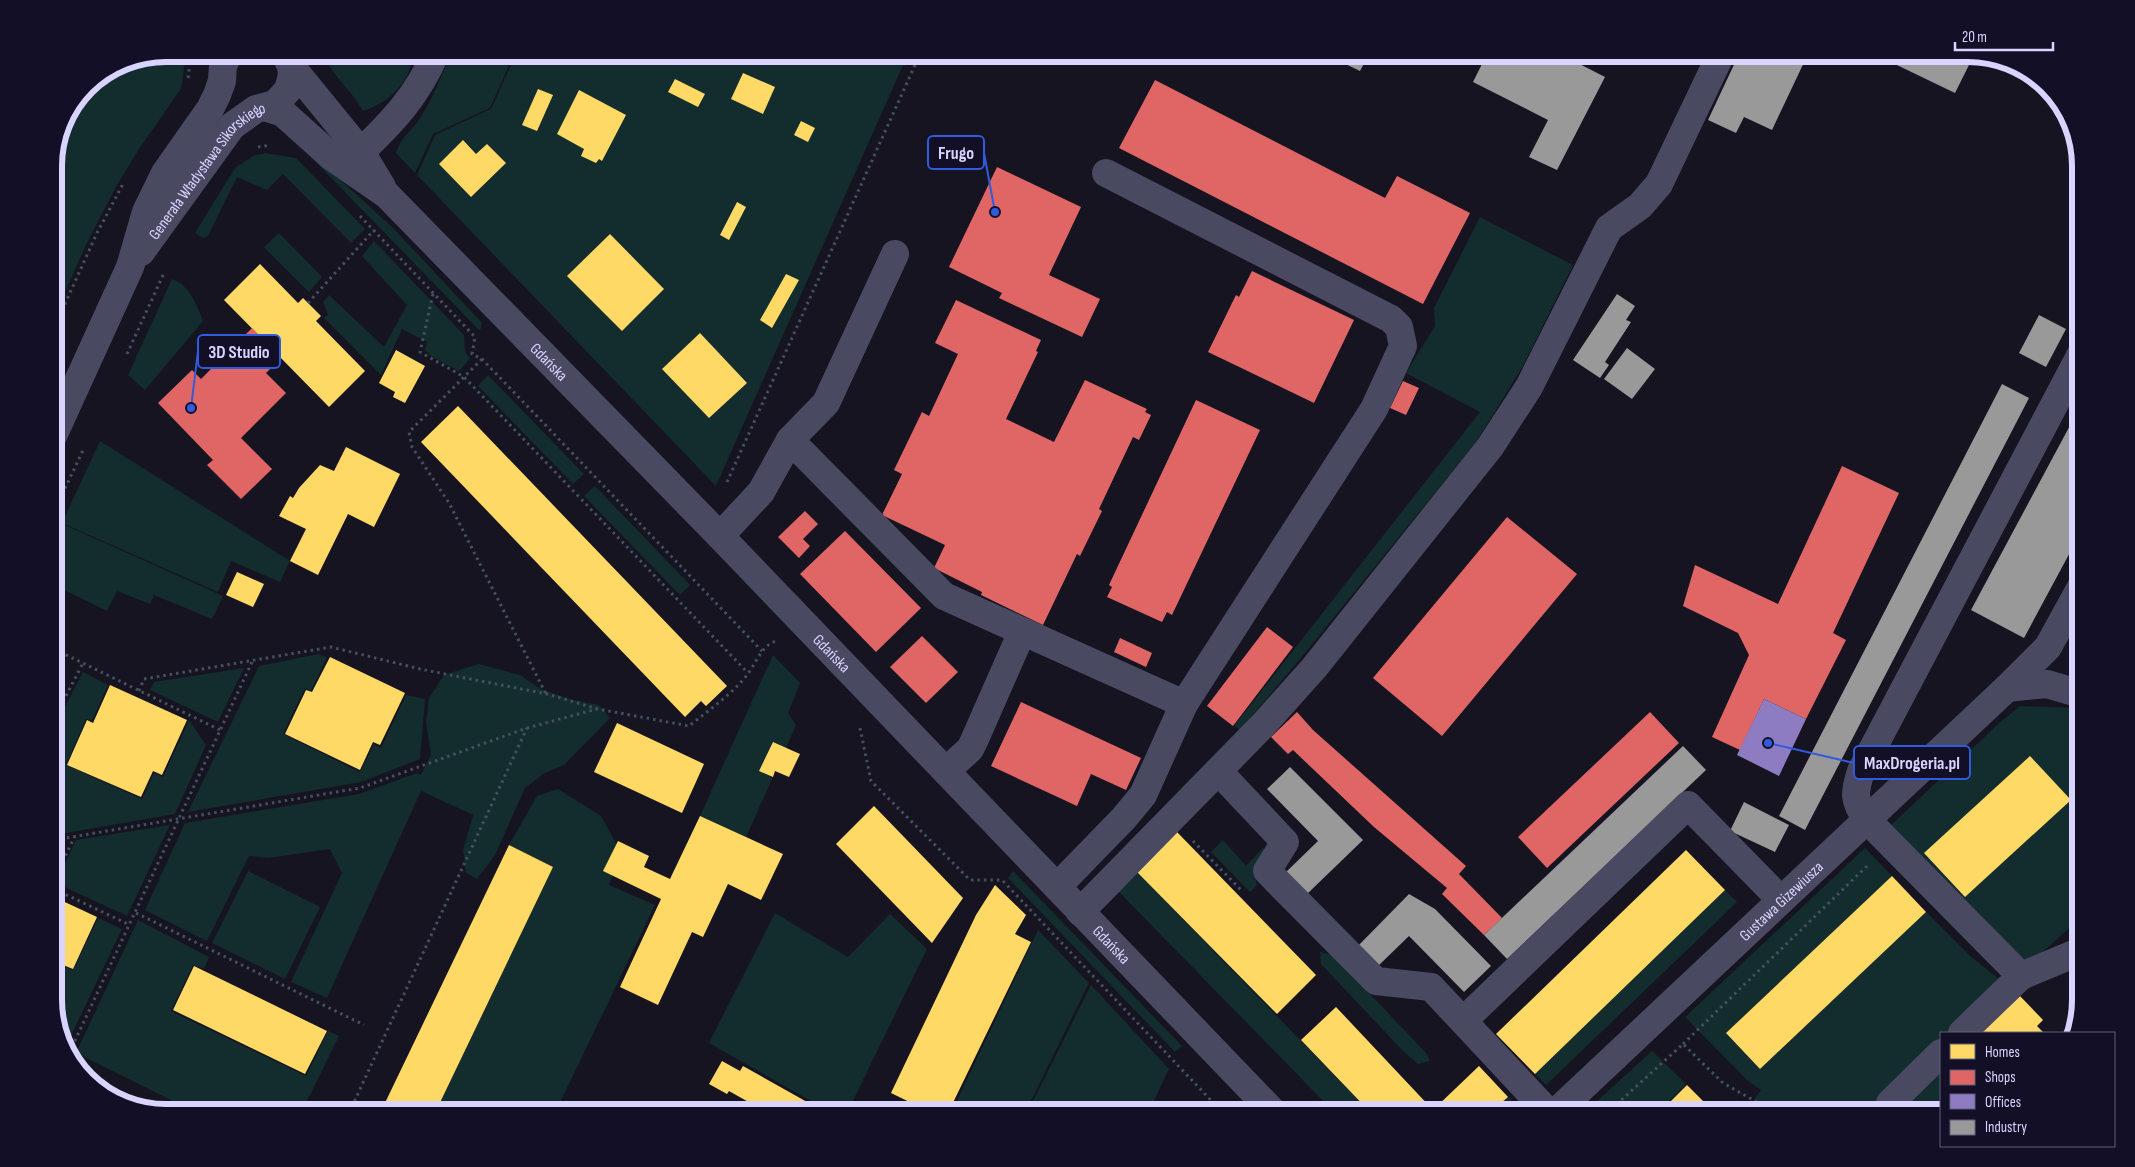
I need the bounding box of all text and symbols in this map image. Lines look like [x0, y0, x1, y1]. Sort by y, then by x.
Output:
scale bar [1955, 20, 2052, 52]
text: 20 m [1962, 28, 1987, 47]
street label: Generała Władysława Sikorskiego [145, 99, 268, 244]
callout: Frugo [928, 136, 984, 169]
text: Frugo [938, 143, 974, 164]
callout: 3D Studio [198, 335, 280, 368]
street label: Gdańska [526, 339, 571, 385]
text: 3D Studio [208, 342, 270, 363]
street label: Gdańska [808, 631, 854, 677]
callout: MaxDrogeria.pl [1854, 746, 1970, 779]
text: MaxDrogeria.pl [1864, 753, 1960, 774]
street label: Gustawa Gizewiusza [1736, 858, 1828, 946]
street label: Gdańska [1088, 922, 1134, 968]
legend [1940, 1032, 2115, 1147]
text: Homes [1985, 1043, 2020, 1062]
text: Shops [1985, 1068, 2016, 1087]
text: Offices [1985, 1093, 2021, 1112]
text: Industry [1985, 1118, 2027, 1137]

